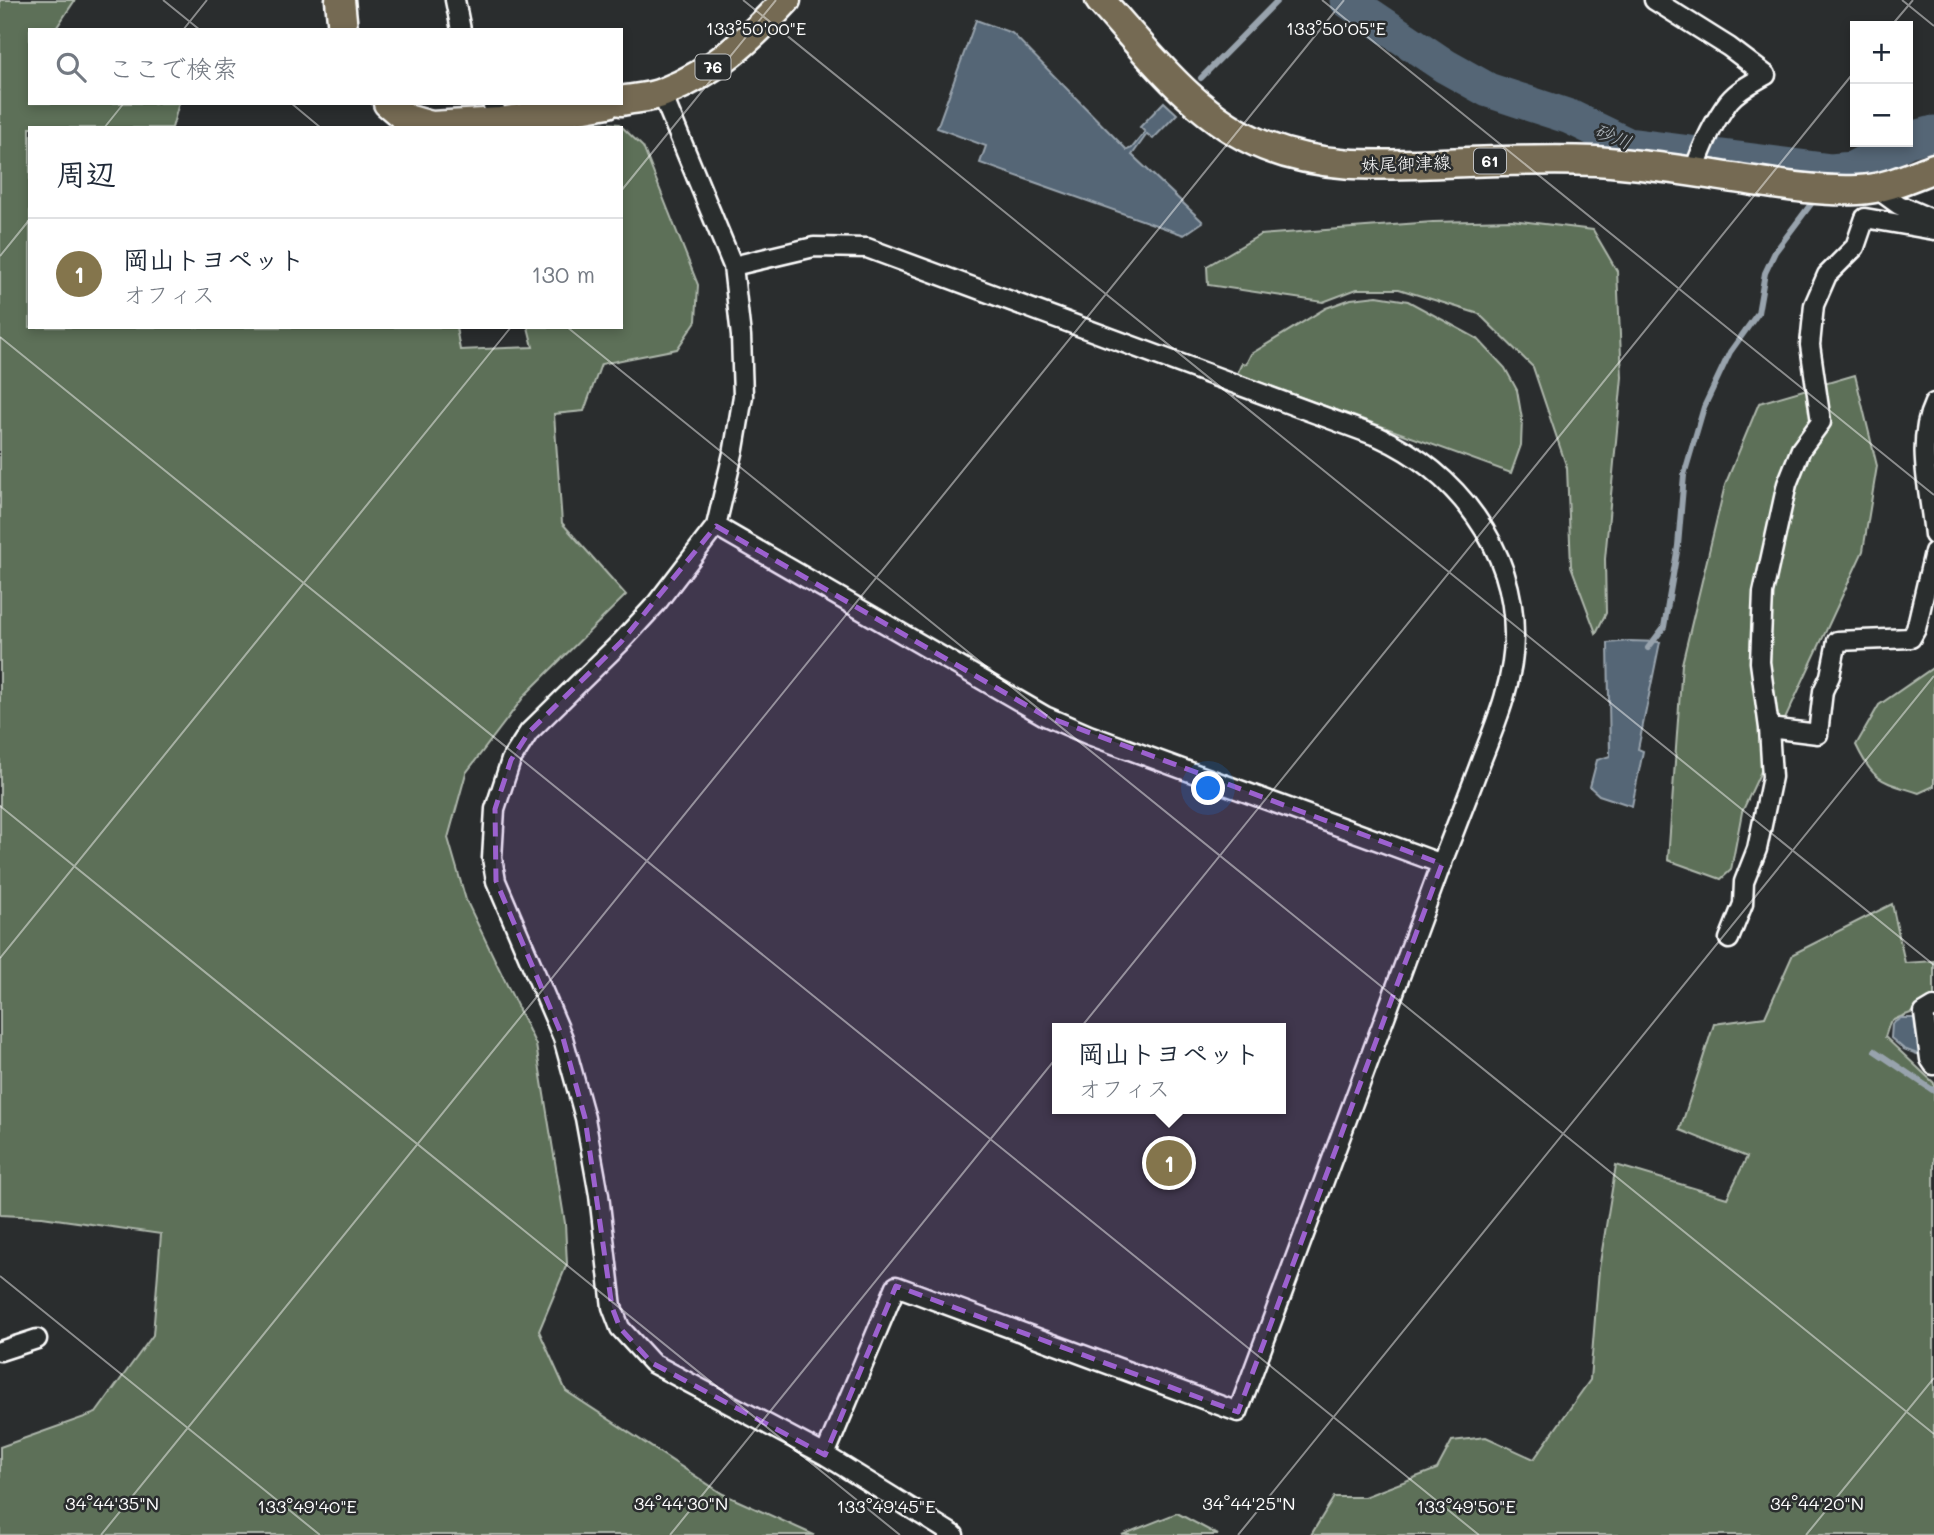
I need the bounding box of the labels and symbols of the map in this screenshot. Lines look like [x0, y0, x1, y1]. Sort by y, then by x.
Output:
text: 133°50'00"E [706, 16, 806, 40]
text: 133°50'05"E [1286, 16, 1386, 40]
road number: 76 [696, 54, 730, 80]
water label: 砂川 [1591, 117, 1635, 154]
road number: 61 [1474, 148, 1506, 174]
street label: 妹尾御津線 [1361, 149, 1451, 177]
your location [1191, 771, 1225, 805]
pin: 1 [1146, 1137, 1192, 1189]
text: 34°44'35"N [65, 1491, 159, 1515]
text: 34°44'30"N [634, 1491, 728, 1515]
text: 34°44'25"N [1202, 1491, 1296, 1515]
text: 34°44'20"N [1770, 1491, 1864, 1515]
text: 133°49'40"E [257, 1494, 357, 1518]
text: 133°49'45"E [837, 1494, 935, 1518]
text: 133°49'50"E [1416, 1494, 1516, 1518]

